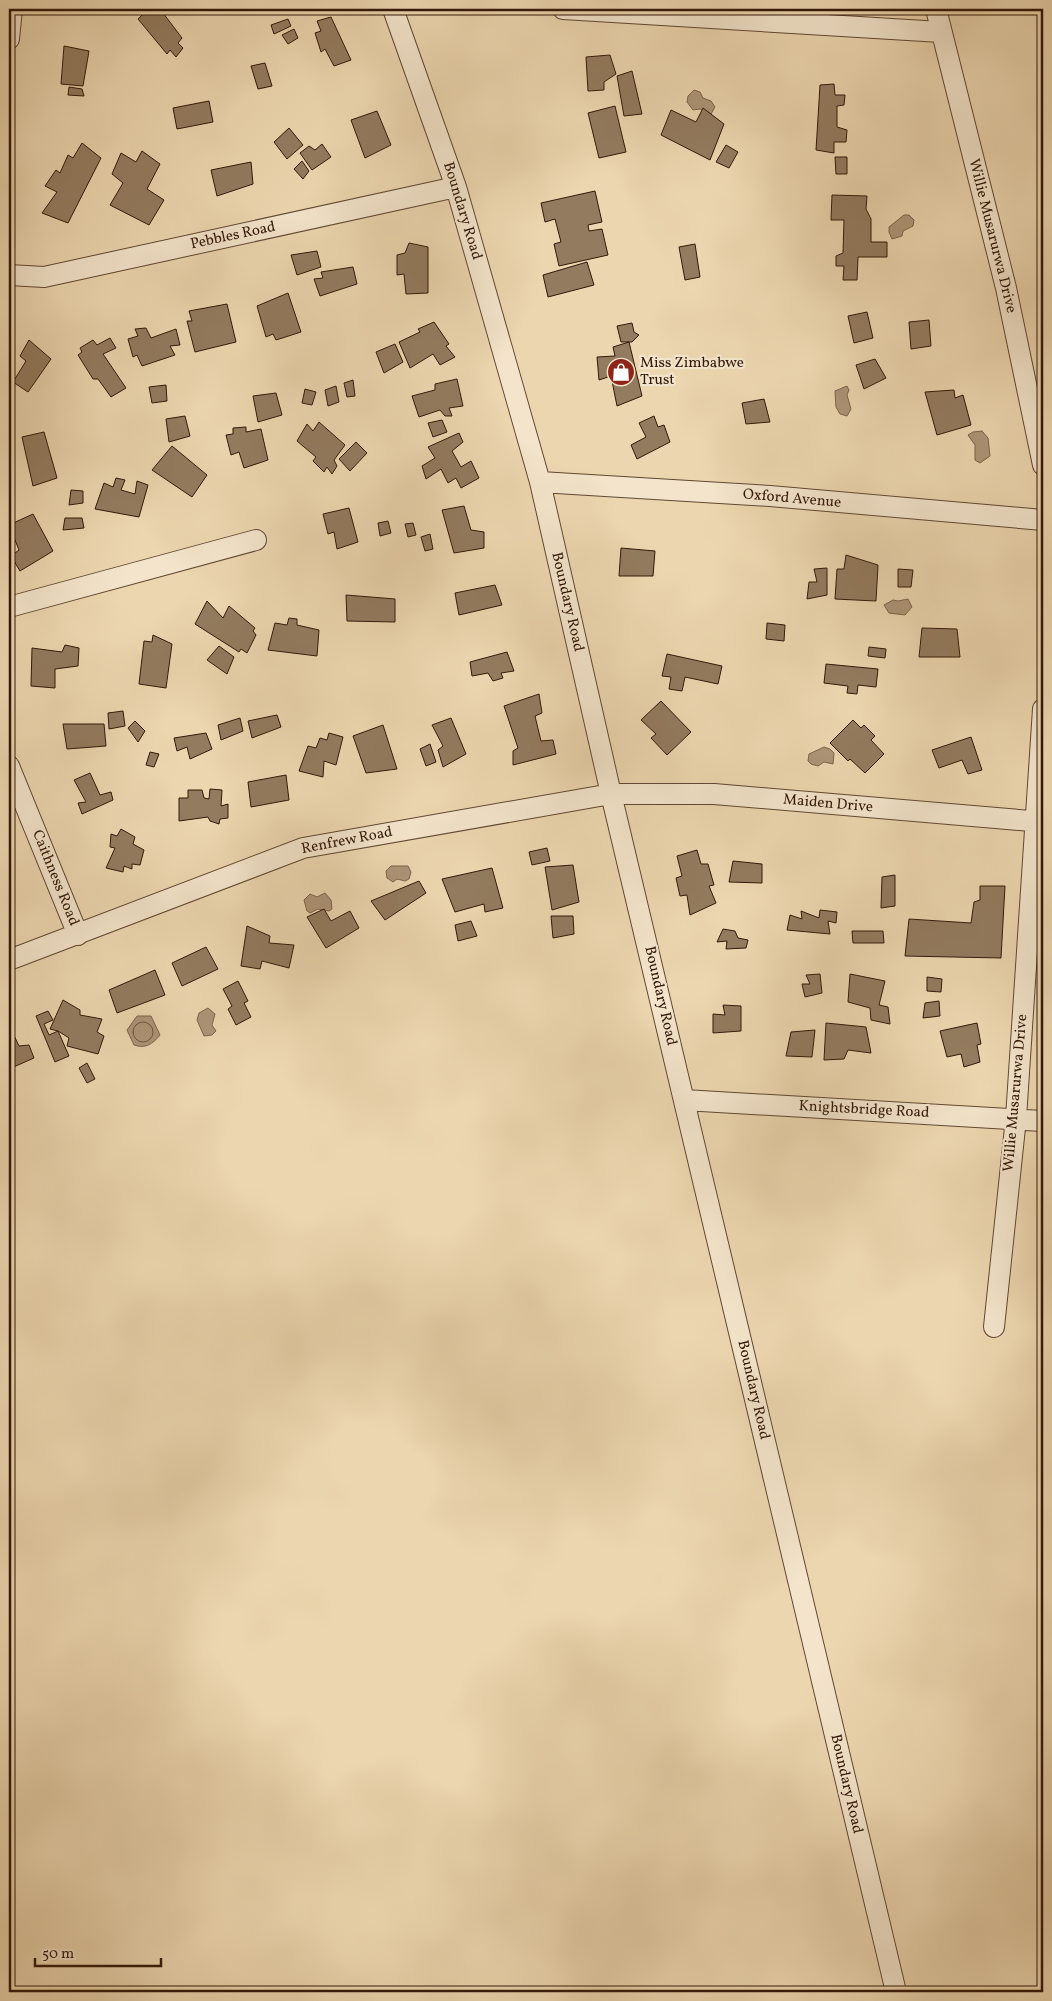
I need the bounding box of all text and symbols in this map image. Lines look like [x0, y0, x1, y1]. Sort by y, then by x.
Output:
street label: Willie Musarurwa Drive [963, 157, 1021, 315]
street label: Boundary Road [437, 159, 487, 263]
street label: Pebbles Road [188, 217, 278, 255]
place label: Miss Zimbabwe Trust [640, 353, 744, 391]
shop icon: Miss Zimbabwe Trust [606, 357, 636, 387]
street label: Oxford Avenue [742, 484, 842, 514]
street label: Boundary Road [545, 550, 589, 654]
street label: Maiden Drive [782, 790, 874, 818]
street label: Renfrew Road [300, 822, 394, 860]
street label: Caithness Road [26, 827, 84, 929]
street label: Boundary Road [638, 944, 682, 1048]
street label: Willie Musarurwa Drive [999, 1013, 1033, 1173]
street label: Knightsbridge Road [798, 1096, 930, 1124]
street label: Boundary Road [731, 1338, 775, 1442]
street label: Boundary Road [824, 1732, 868, 1836]
scale bar [35, 1936, 161, 1968]
text: 50 m [42, 1944, 74, 1965]

